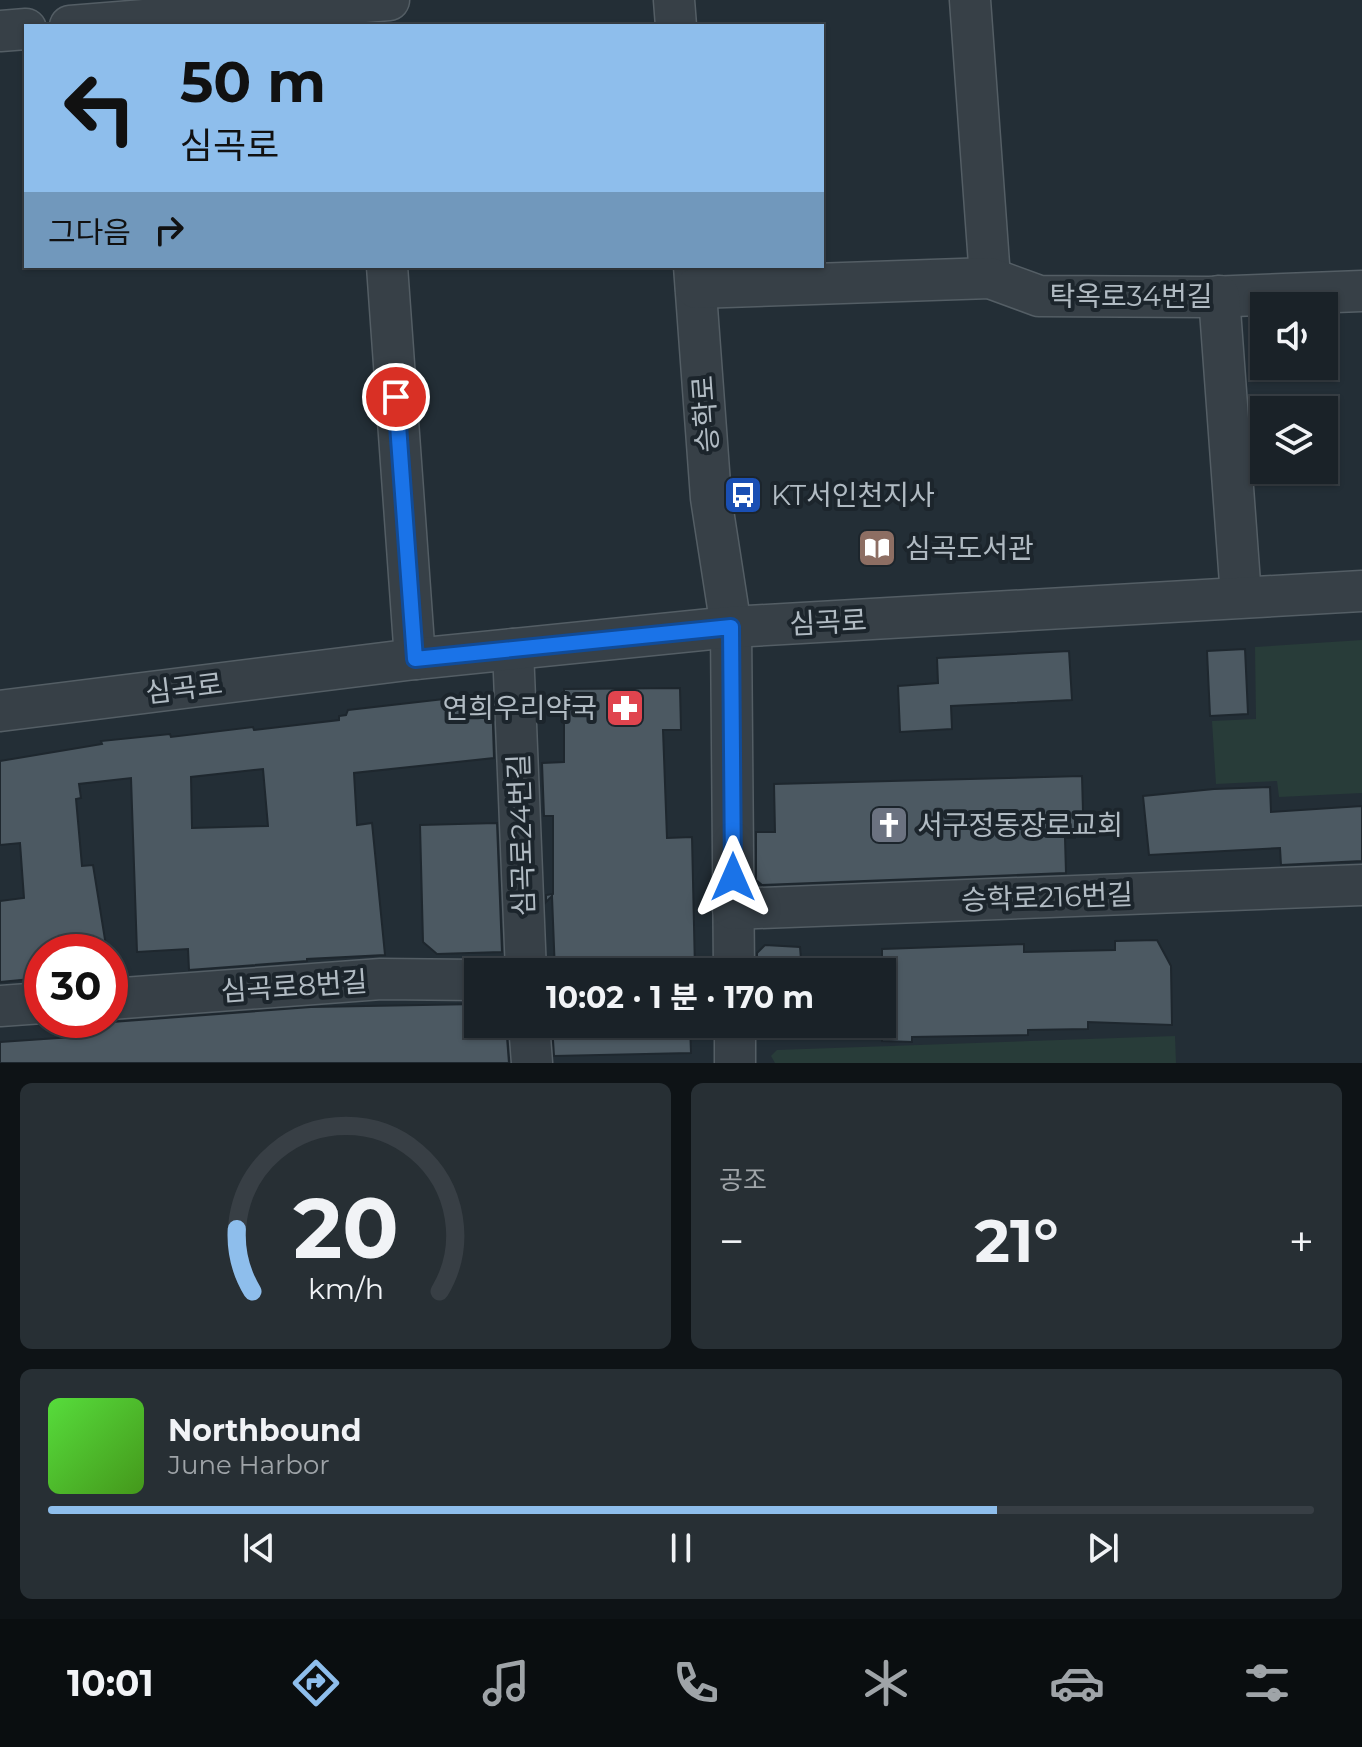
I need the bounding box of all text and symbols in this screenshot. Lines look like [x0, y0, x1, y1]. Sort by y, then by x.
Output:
text: 50 m [180, 48, 326, 116]
icon: left [48, 56, 152, 160]
text: 심곡로 [180, 123, 279, 167]
icon: right [147, 208, 191, 252]
text: 그다음 [48, 214, 131, 251]
street label: 탁옥로34번길 [1049, 279, 1213, 313]
map controls [1250, 292, 1338, 484]
button: sound [1250, 292, 1338, 380]
pin [362, 363, 430, 431]
street label: 승학로 [685, 374, 725, 454]
icon: arrive [374, 375, 418, 419]
button: layers [1250, 396, 1338, 484]
bus stop icon: KT서인천지사 [722, 474, 764, 516]
place label: KT서인천지사 [771, 478, 935, 512]
library icon: 심곡도서관 [856, 527, 898, 569]
place label: 심곡도서관 [905, 531, 1034, 565]
street label: 심곡로 [789, 603, 867, 641]
street label: 심곡로 [144, 666, 224, 710]
pharmacy icon: 연희우리약국 [604, 687, 646, 729]
place label: 연희우리약국 [442, 691, 597, 725]
street label: 심곡로24번길 [501, 753, 541, 917]
church icon: 서구정동장로교회 [868, 804, 910, 846]
place label: 서구정동장로교회 [917, 808, 1123, 842]
position arrow [691, 835, 775, 919]
street label: 승학로216번길 [961, 877, 1133, 917]
speed limit sign: 30 [24, 934, 128, 1038]
street label: 심곡로8번길 [220, 964, 368, 1008]
text: 10:02 · 1 분 · 170 m [546, 979, 814, 1016]
text: 공조 [719, 1164, 767, 1196]
text: 20 [293, 1177, 398, 1279]
text: 21° [975, 1204, 1059, 1277]
text: − [719, 1214, 744, 1268]
text: + [1289, 1214, 1314, 1268]
text: km/h [307, 1271, 384, 1306]
text: Northbound [168, 1412, 362, 1449]
text: June Harbor [168, 1449, 330, 1481]
icon: previous [237, 1526, 281, 1570]
icon: pause [659, 1526, 703, 1570]
icon: next [1081, 1526, 1125, 1570]
icon: directions [288, 1655, 344, 1711]
icon: music [478, 1655, 534, 1711]
icon: phone [668, 1655, 724, 1711]
icon: climate [858, 1655, 914, 1711]
icon: car [1049, 1655, 1105, 1711]
icon: filters [1239, 1655, 1295, 1711]
text: 10:01 [67, 1661, 154, 1705]

